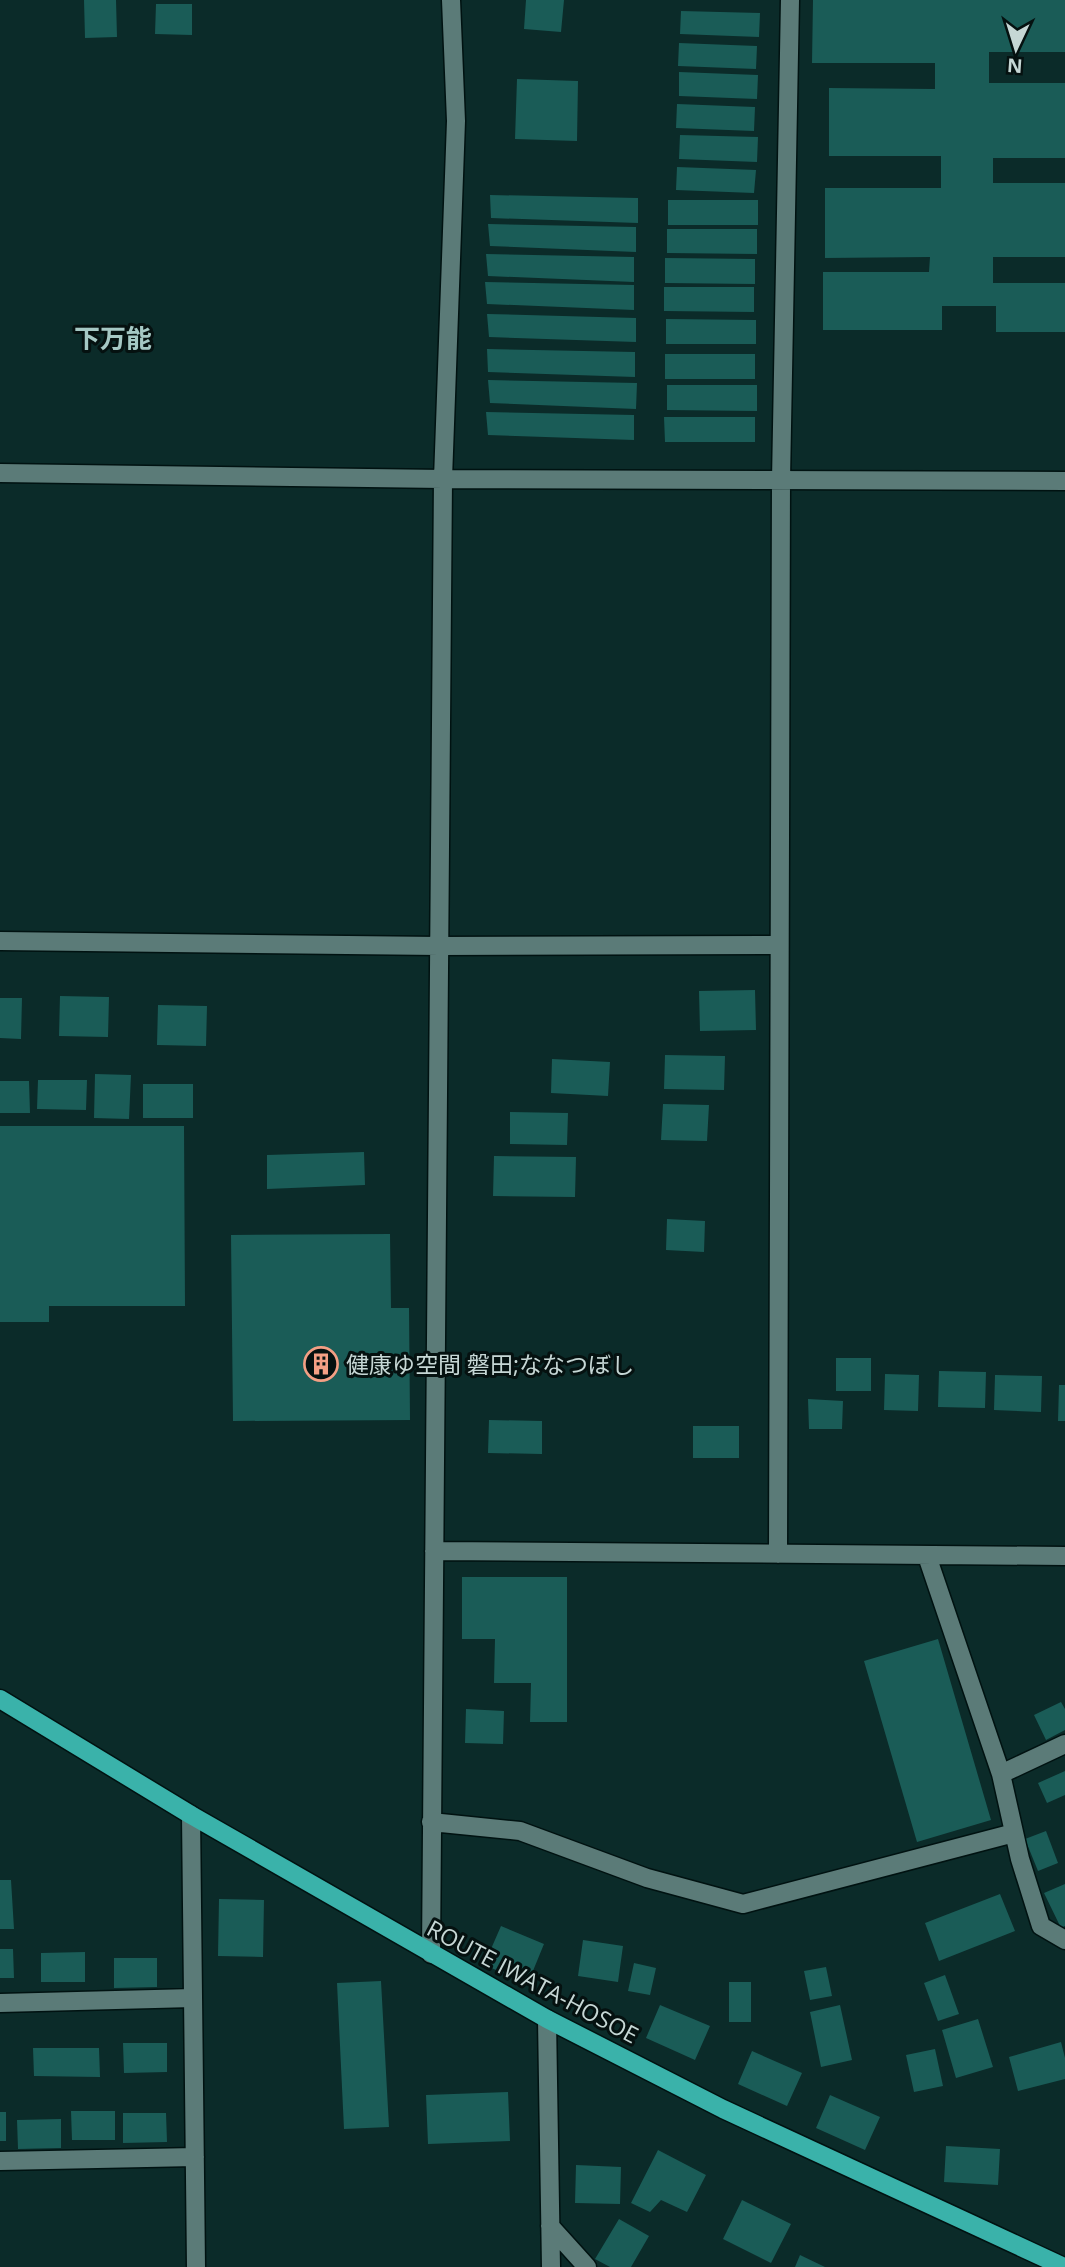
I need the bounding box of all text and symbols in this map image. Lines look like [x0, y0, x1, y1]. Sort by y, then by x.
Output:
north arrow [981, 14, 1051, 84]
text: N [1006, 52, 1023, 79]
district label: 下万能 [74, 320, 152, 356]
building icon: 健康ゆ空間 磐田;ななつぼし [302, 1345, 340, 1383]
place label: 健康ゆ空間 磐田;ななつぼし [346, 1348, 634, 1380]
street label: ROUTE IWATA-HOSOE [422, 1912, 644, 2050]

